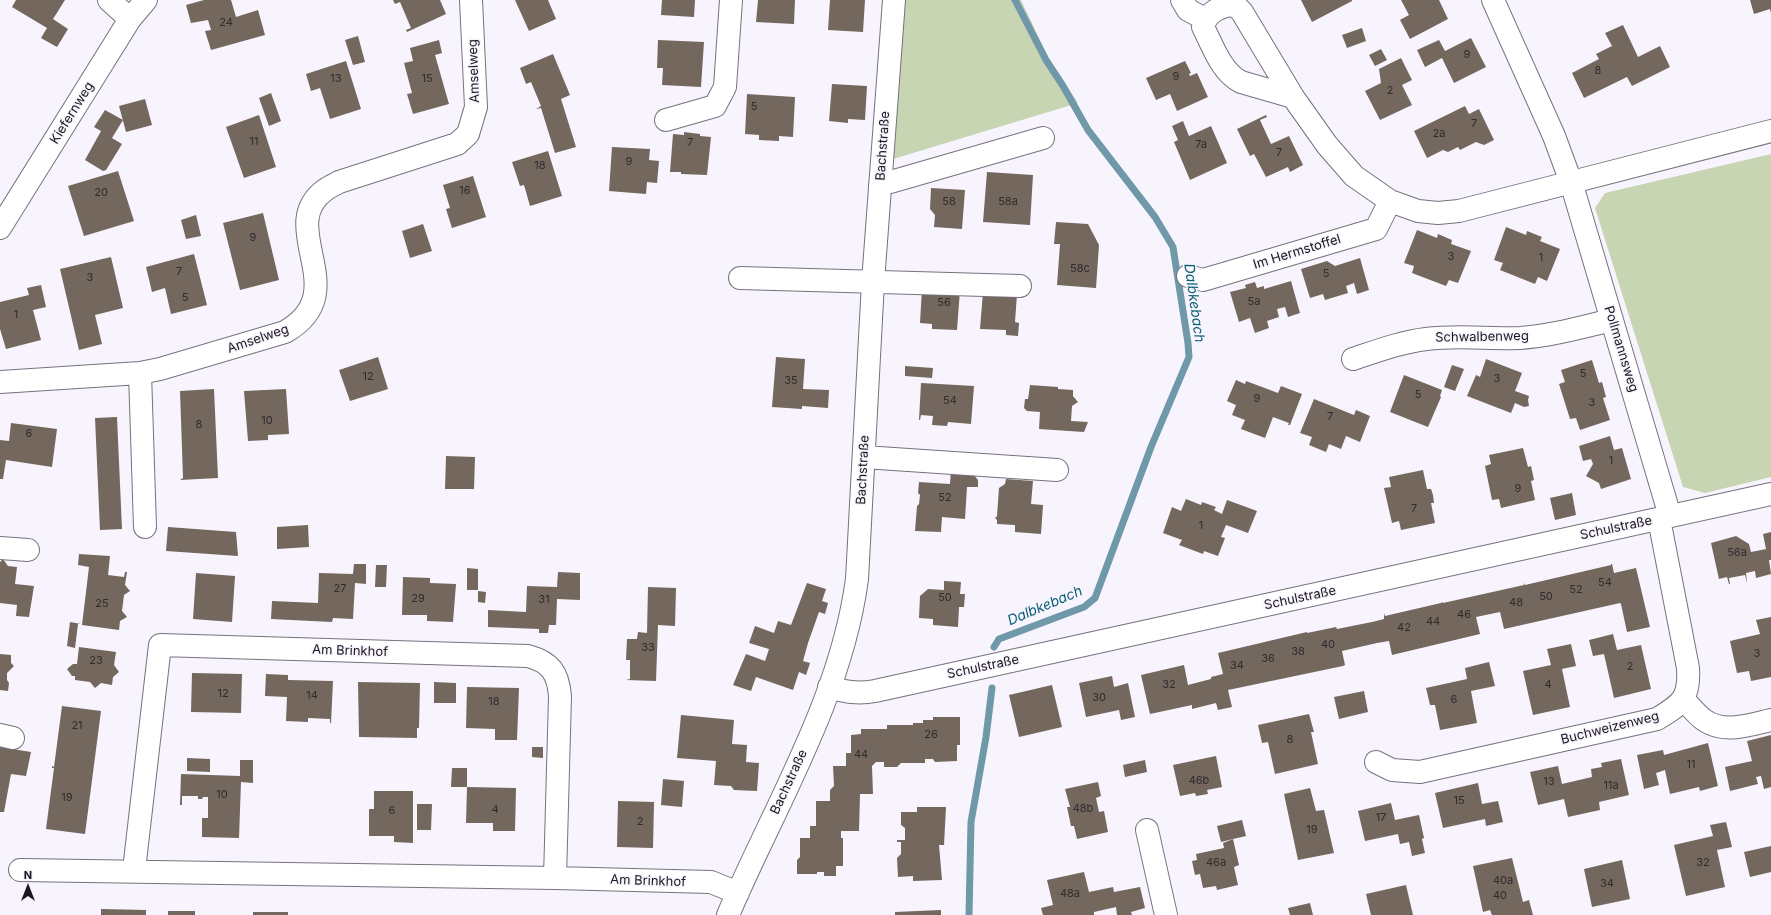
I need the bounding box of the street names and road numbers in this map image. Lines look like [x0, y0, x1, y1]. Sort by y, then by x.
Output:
street label: Amselweg [465, 39, 483, 103]
street label: Kiefernweg [47, 79, 97, 147]
street label: Bachstraße [873, 111, 893, 181]
street label: Im Hermstoffel [1251, 231, 1343, 273]
street label: Pollmannsweg [1601, 304, 1641, 394]
street label: Amselweg [225, 321, 291, 357]
street label: Schwalbenweg [1435, 328, 1529, 346]
street label: Bachstraße [853, 435, 873, 505]
street label: Schulstraße [1579, 513, 1653, 543]
street label: Schulstraße [1263, 583, 1337, 613]
street label: Am Brinkhof [312, 642, 388, 660]
street label: Schulstraße [946, 652, 1020, 682]
street label: Buchweizenweg [1559, 708, 1661, 748]
street label: Bachstraße [767, 747, 811, 817]
street label: Am Brinkhof [610, 872, 686, 890]

